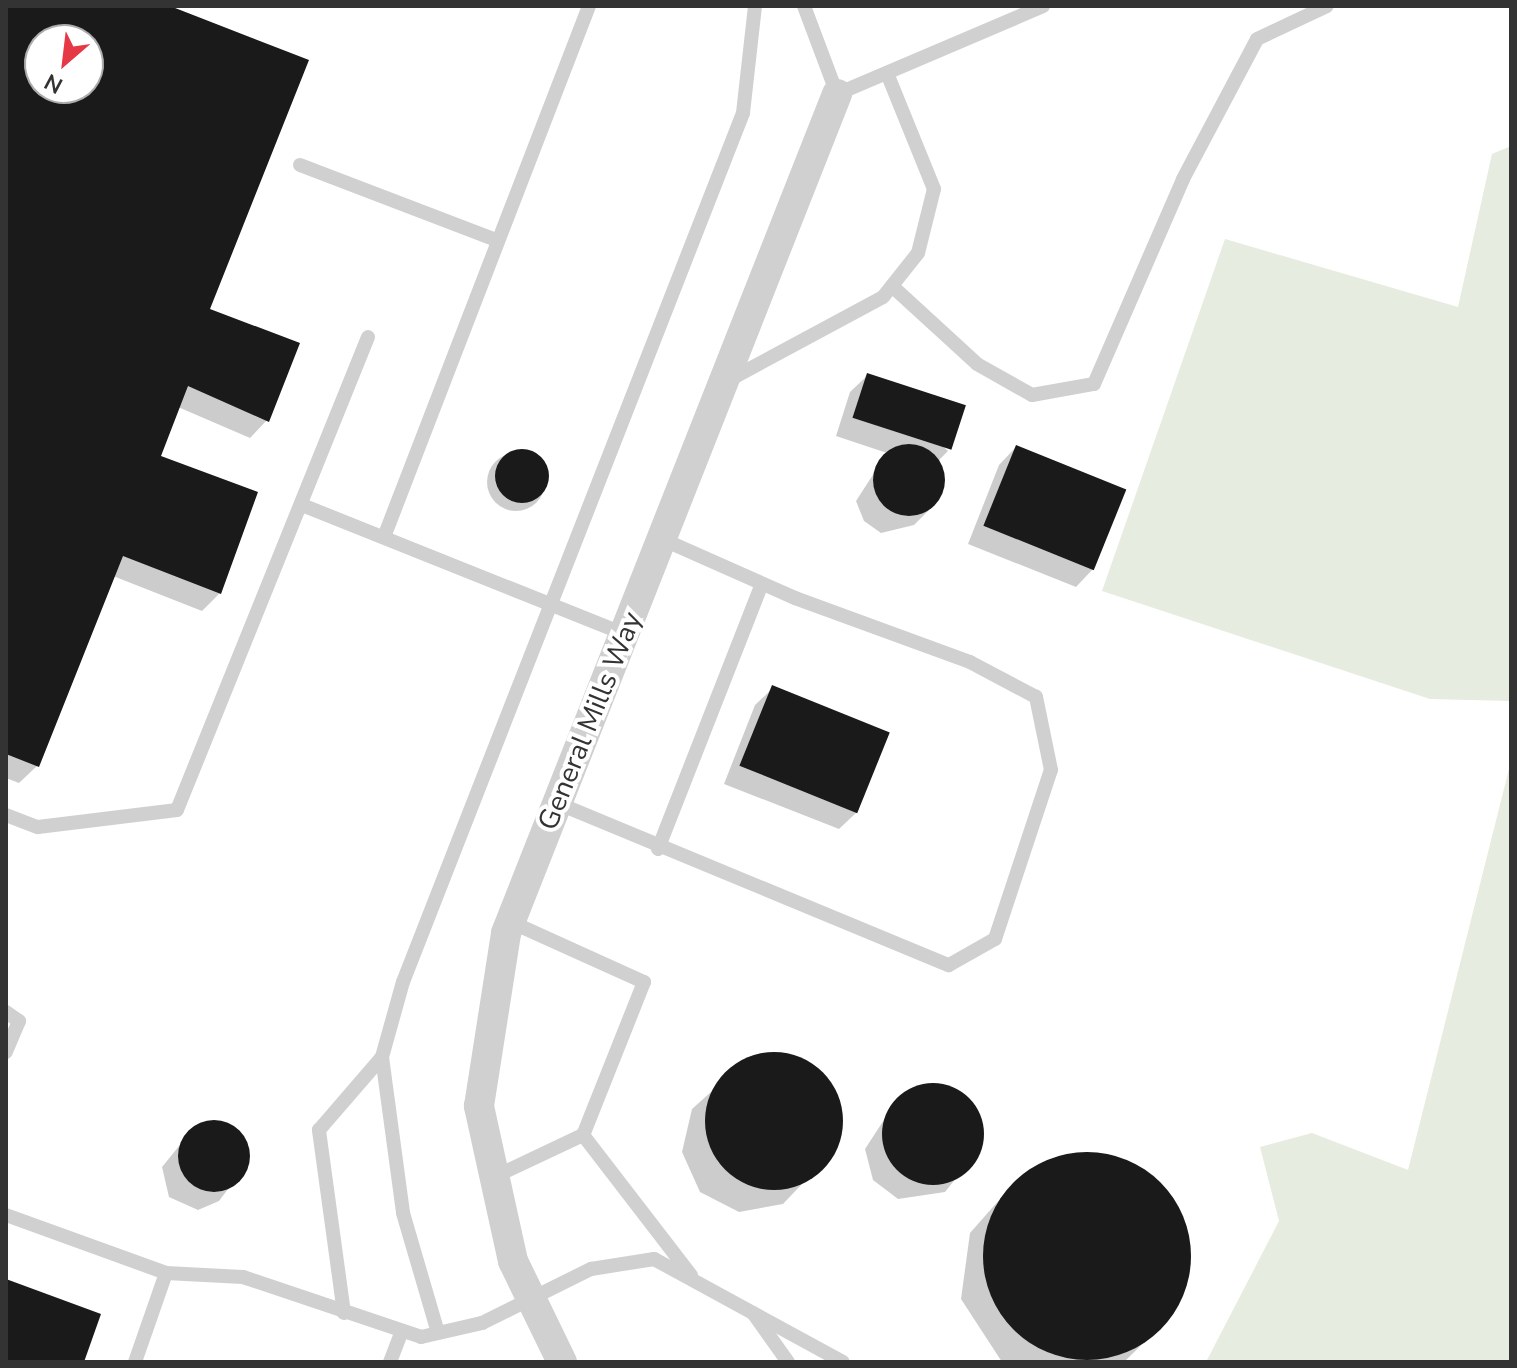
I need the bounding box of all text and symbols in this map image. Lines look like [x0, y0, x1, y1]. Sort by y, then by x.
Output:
north arrow [24, 24, 104, 104]
text: N [39, 66, 68, 101]
street label: General Mills Way [531, 607, 649, 835]

